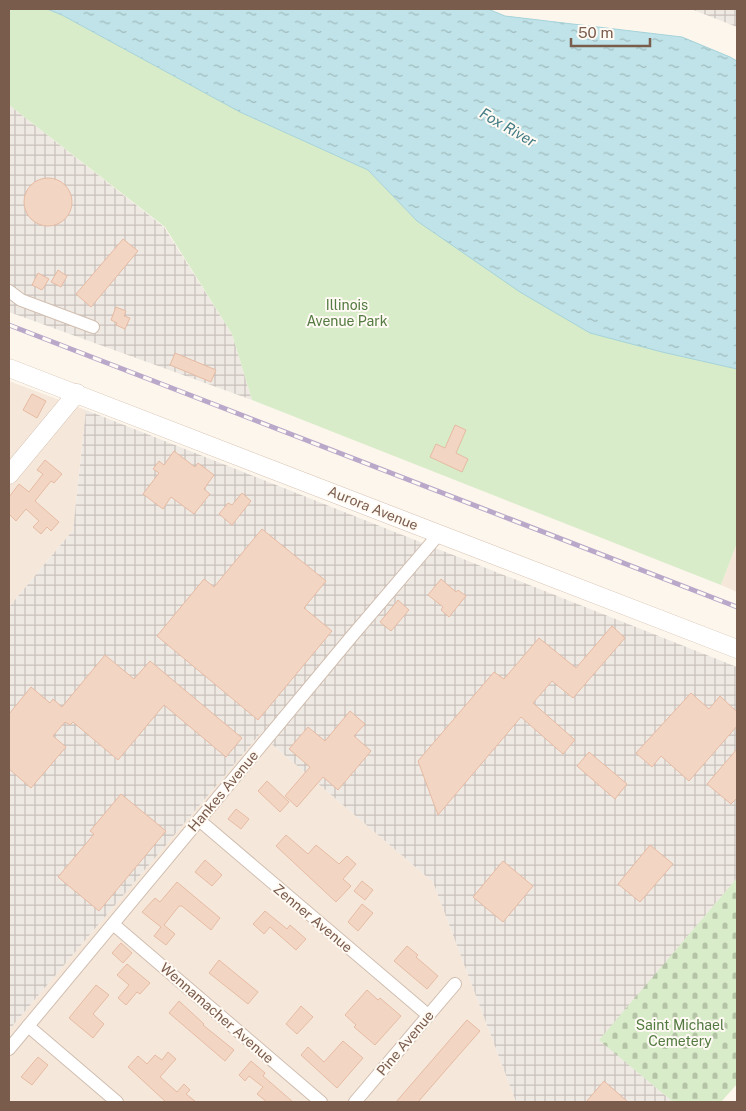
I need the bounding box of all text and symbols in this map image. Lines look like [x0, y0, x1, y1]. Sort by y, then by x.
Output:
scale bar [571, 15, 650, 47]
text: 50 m [578, 24, 613, 41]
water label: Fox River [477, 104, 539, 150]
park label: Illinois Avenue Park [306, 297, 388, 329]
street label: Aurora Avenue [326, 483, 420, 533]
street label: Hankes Avenue [185, 747, 261, 835]
street label: Zenner Avenue [270, 880, 356, 956]
street label: Wennamacher Avenue [157, 959, 277, 1067]
street label: Pine Avenue [373, 1007, 437, 1079]
park label: Saint Michael Cemetery [636, 1017, 724, 1049]

